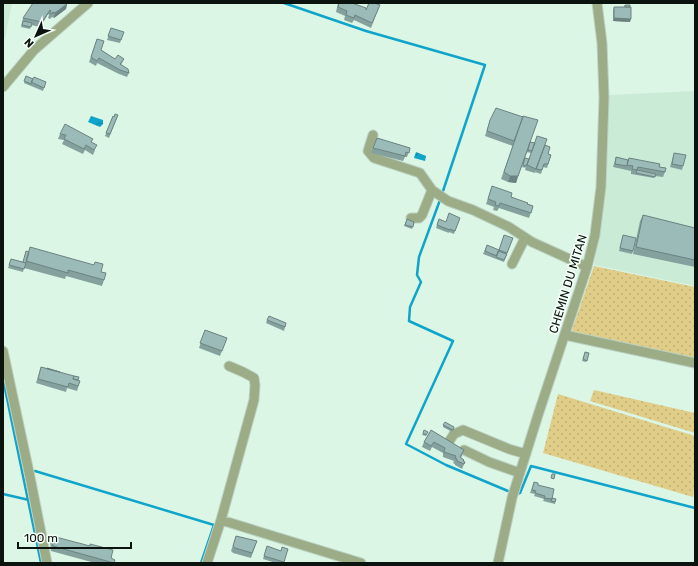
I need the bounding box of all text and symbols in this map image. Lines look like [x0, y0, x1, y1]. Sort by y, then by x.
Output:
north arrow [16, 16, 56, 56]
text: N [22, 35, 37, 50]
street label: CHEMIN DU MITAN [546, 233, 590, 335]
scale bar [18, 524, 131, 550]
text: 100 m [24, 531, 58, 545]

